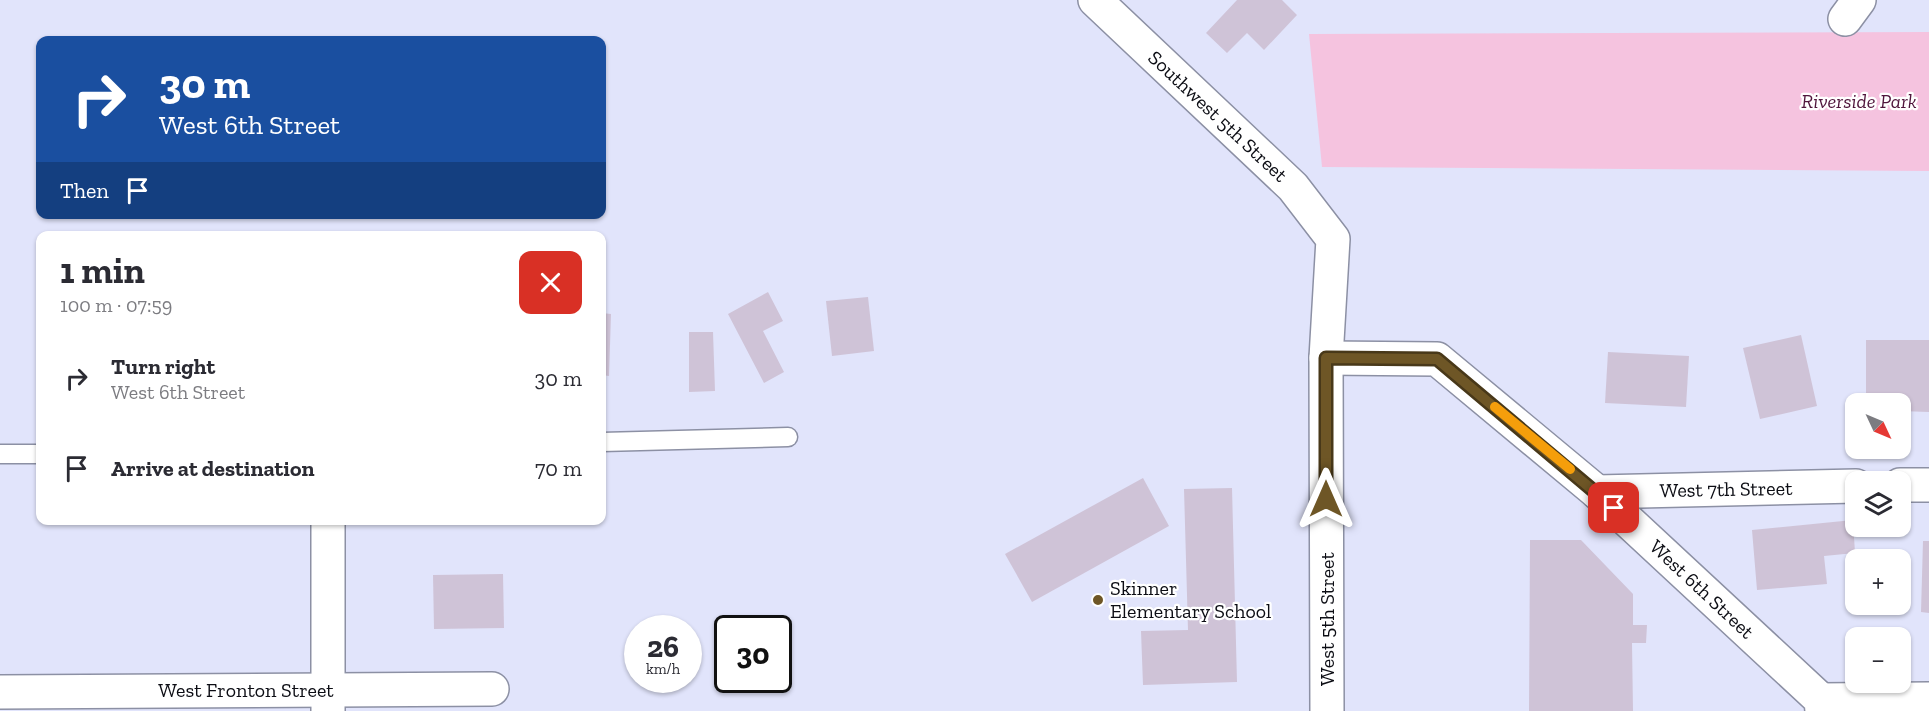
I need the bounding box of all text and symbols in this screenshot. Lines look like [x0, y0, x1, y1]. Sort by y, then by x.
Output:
street label: Southwest 5th Street [1143, 45, 1293, 187]
text: 30 m [159, 58, 250, 109]
icon: right [60, 60, 138, 138]
park label: Riverside Park [1801, 89, 1917, 113]
text: West 6th Street [159, 109, 340, 141]
icon: arrive [121, 174, 154, 207]
text: Then [60, 177, 109, 204]
text: 1 min [60, 249, 145, 292]
button: close [519, 251, 582, 314]
text: 100 m · 07:59 [60, 293, 172, 317]
text: Turn right [111, 353, 215, 380]
icon: right [60, 362, 93, 395]
text: 30 m [535, 365, 582, 392]
text: West 6th Street [111, 380, 245, 404]
north arrow [1845, 393, 1911, 459]
map controls [1845, 393, 1911, 693]
icon: arrive [60, 452, 93, 485]
text: Arrive at destination [111, 455, 314, 482]
text: 70 m [535, 455, 582, 482]
position arrow [1294, 467, 1358, 531]
button: layers [1845, 471, 1911, 537]
street label: West 7th Street [1659, 476, 1793, 502]
pin [1588, 482, 1639, 533]
icon: arrive [1597, 491, 1630, 524]
street label: West 6th Street [1645, 534, 1760, 644]
button: + [1845, 549, 1911, 615]
street label: West 5th Street [1315, 552, 1339, 686]
place label: Skinner Elementary School [1110, 576, 1271, 623]
marker: Skinner Elementary School [1091, 593, 1105, 607]
speed limit sign: 30 [714, 615, 792, 693]
button: − [1845, 627, 1911, 693]
text: 26 [647, 629, 679, 665]
text: km/h [646, 660, 680, 678]
street label: West Fronton Street [158, 678, 334, 702]

